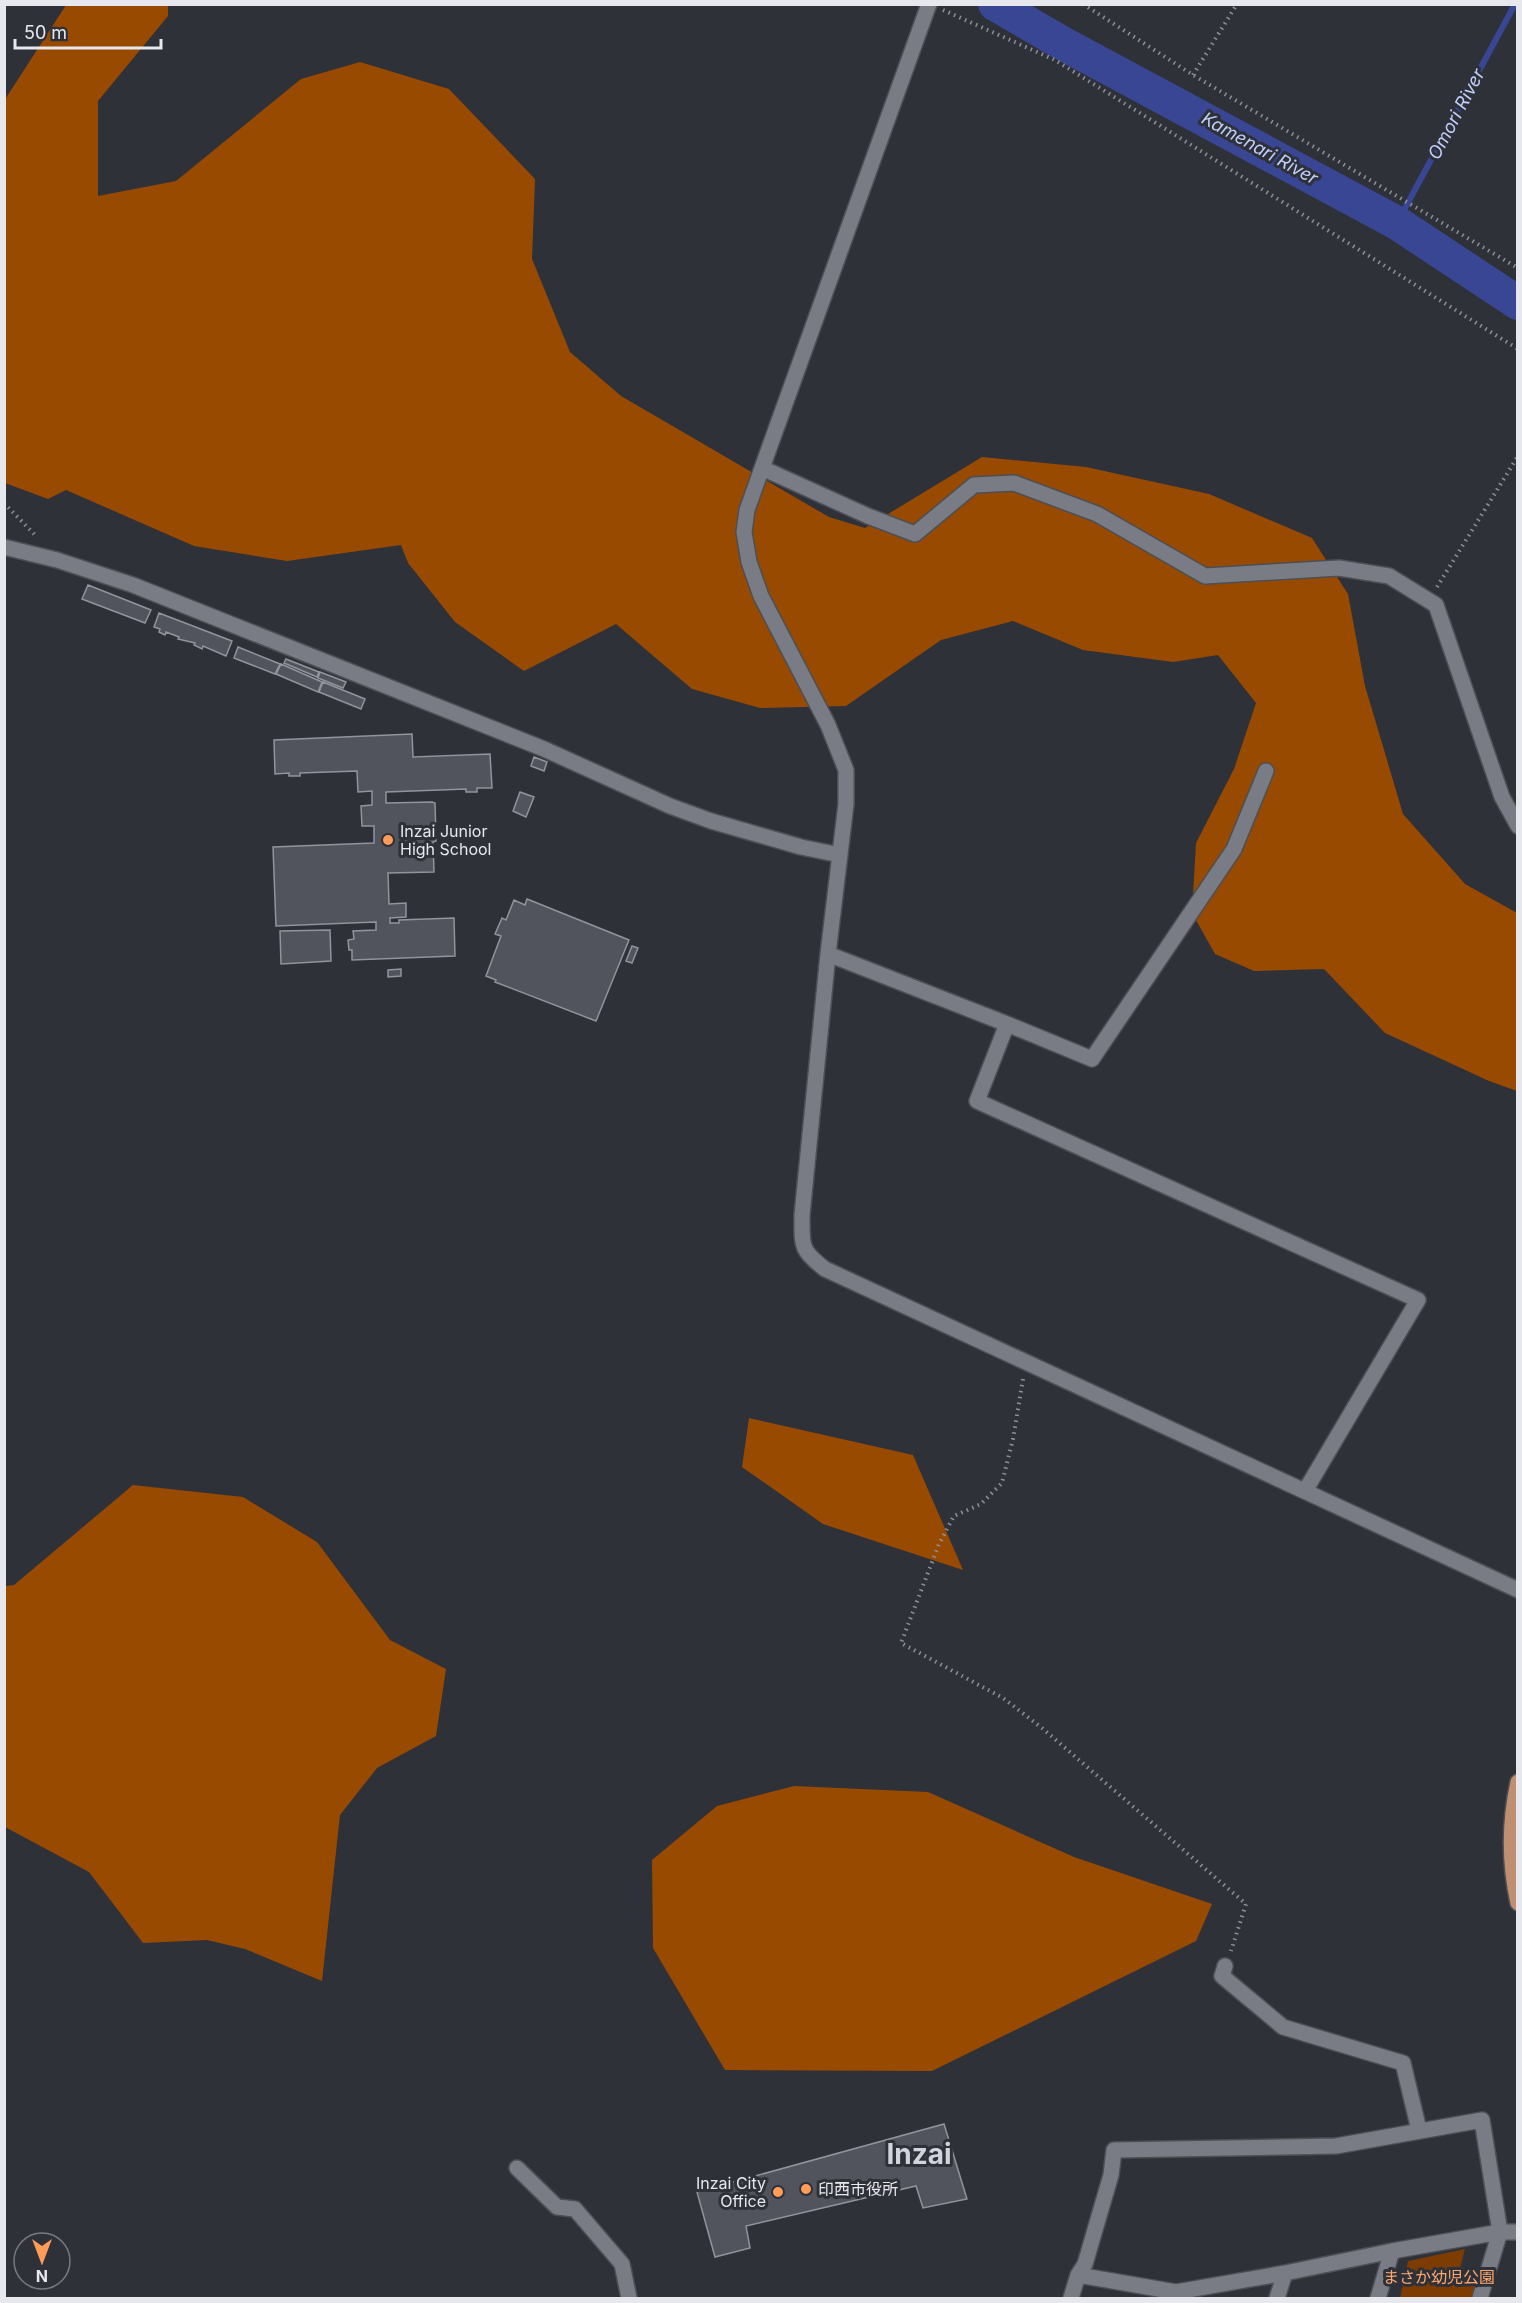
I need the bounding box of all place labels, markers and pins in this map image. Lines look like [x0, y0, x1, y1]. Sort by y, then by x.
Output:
place label: Inzai Junior High School [400, 821, 491, 859]
marker: Inzai Junior High School [381, 833, 395, 847]
place label: Inzai City Office [696, 2173, 766, 2211]
place label: 印西市役所 [818, 2179, 898, 2199]
marker: 印西市役所 [799, 2182, 813, 2196]
marker: Inzai City Office [771, 2185, 785, 2199]

